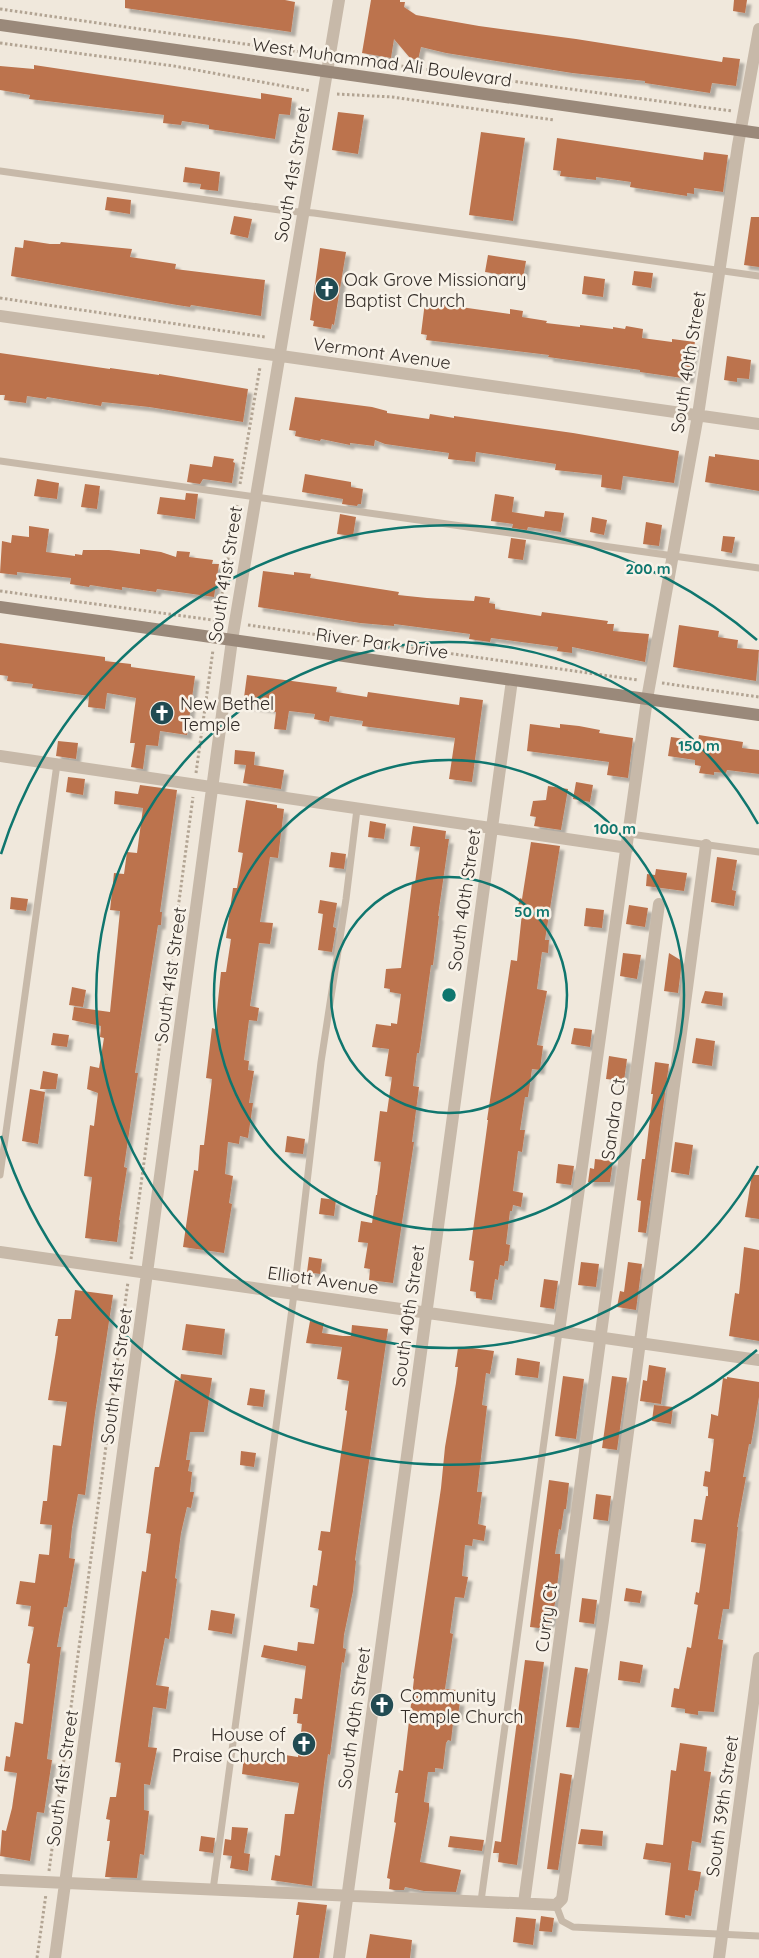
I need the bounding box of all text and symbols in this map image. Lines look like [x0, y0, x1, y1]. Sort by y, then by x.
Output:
street label: West Muhammad Ali Boulevard [251, 32, 513, 92]
street label: South 41st Street [269, 104, 315, 244]
place label: Oak Grove Missionary Baptist Church [344, 268, 526, 312]
church icon: Oak Grove Missionary Baptist Church [314, 276, 340, 302]
street label: South 40th Street [665, 290, 711, 434]
street label: Vermont Avenue [312, 332, 452, 374]
street label: South 41st Street [203, 504, 247, 644]
text: 200 m [626, 559, 671, 578]
street label: River Park Drive [314, 622, 450, 664]
place label: New Bethel Temple [180, 692, 274, 736]
church icon: New Bethel Temple [149, 700, 175, 726]
text: 150 m [678, 736, 720, 755]
text: 100 m [594, 819, 636, 838]
street label: South 40th Street [443, 828, 485, 972]
text: 50 m [514, 902, 550, 921]
street label: South 41st Street [149, 905, 191, 1045]
centre of rings [440, 986, 458, 1004]
street label: Sandra Ct [596, 1076, 630, 1162]
street label: South 40th Street [387, 1244, 429, 1388]
street label: Elliott Avenue [266, 1261, 380, 1299]
street label: South 41st Street [95, 1306, 137, 1446]
street label: Curry Ct [530, 1582, 562, 1654]
street label: South 40th Street [333, 1646, 375, 1790]
place label: Community Temple Church [400, 1684, 524, 1728]
church icon: Community Temple Church [369, 1692, 395, 1718]
street label: South 41st Street [41, 1708, 83, 1848]
place label: House of Praise Church [172, 1723, 287, 1767]
church icon: House of Praise Church [291, 1731, 317, 1757]
street label: South 39th Street [701, 1734, 743, 1878]

